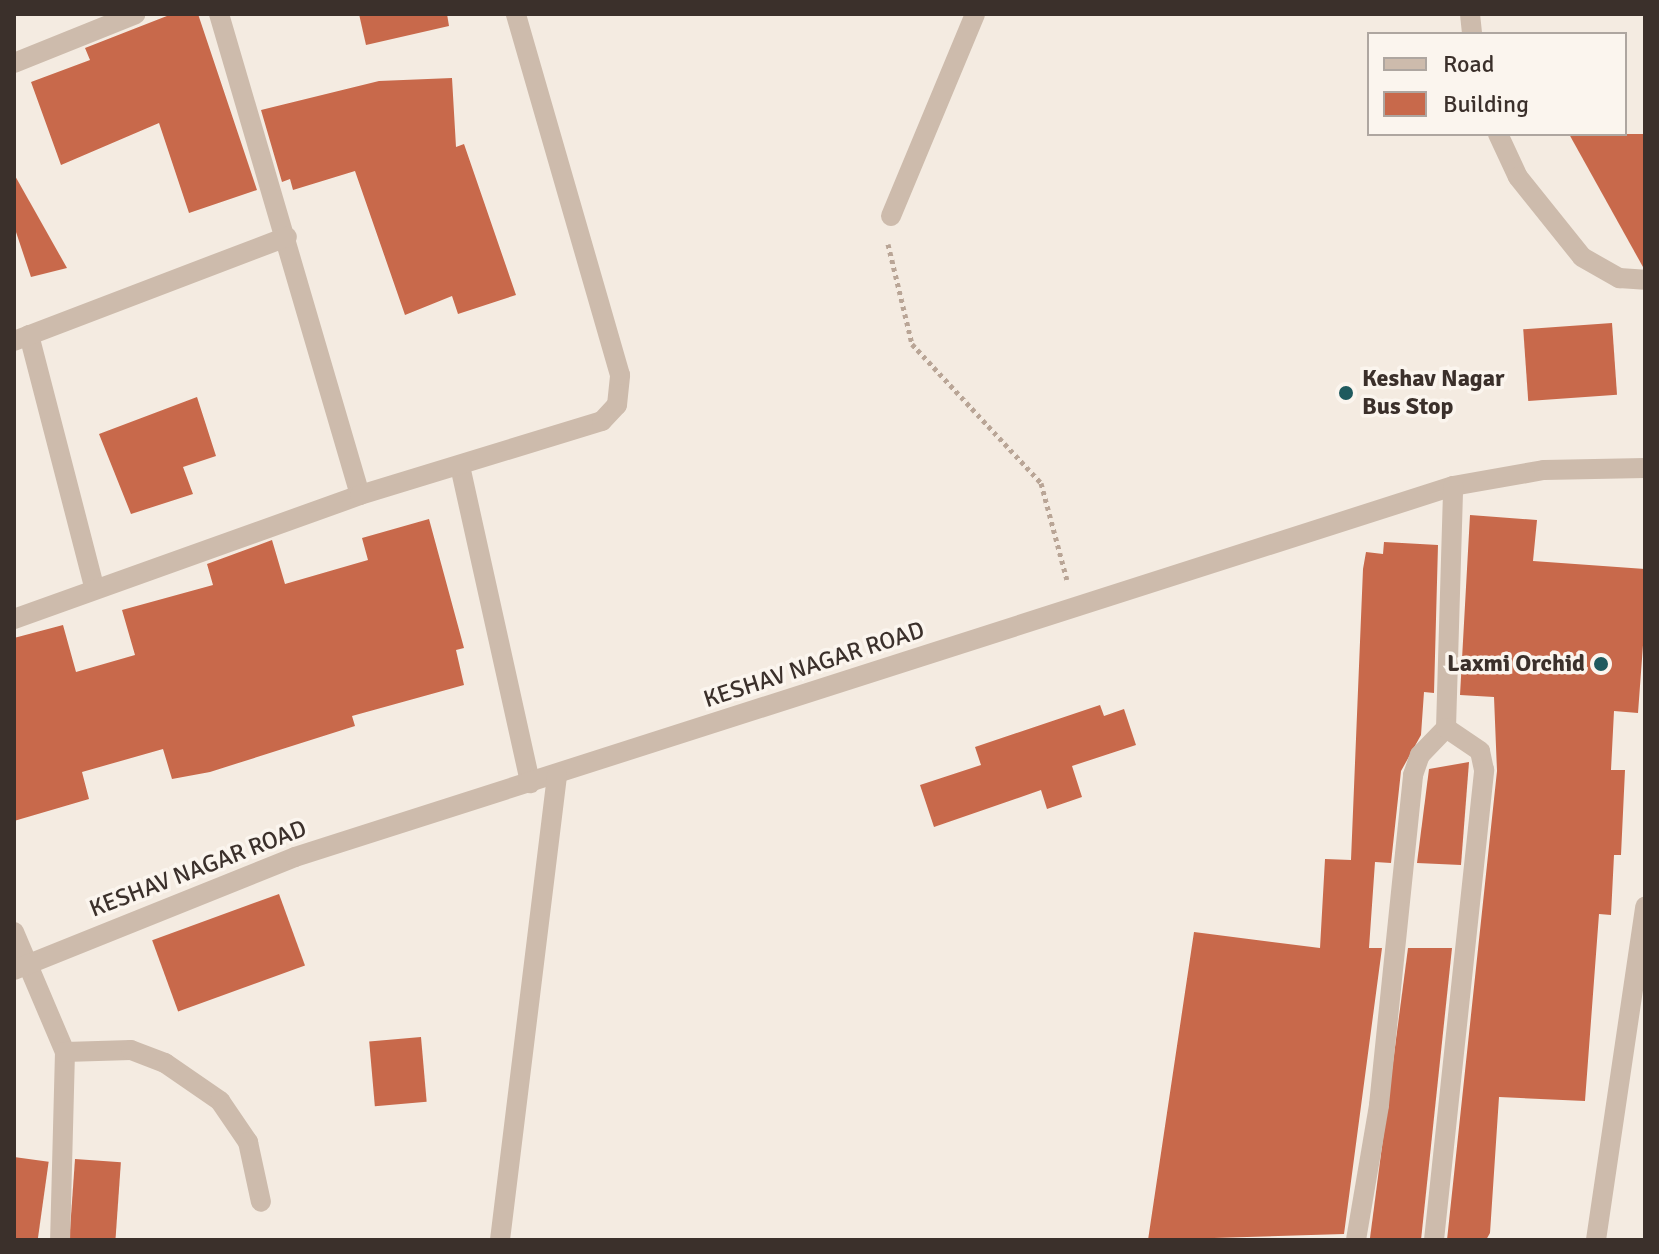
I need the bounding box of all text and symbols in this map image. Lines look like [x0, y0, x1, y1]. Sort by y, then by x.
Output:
legend [1367, 32, 1627, 136]
text: Road [1443, 49, 1494, 79]
text: Building [1443, 89, 1529, 119]
place label: Keshav Nagar Bus Stop [1362, 365, 1505, 421]
marker: Keshav Nagar Bus Stop [1337, 384, 1355, 402]
street label: KESHAV NAGAR ROAD [700, 616, 928, 714]
place label: Laxmi Orchid [1447, 650, 1585, 678]
marker: Laxmi Orchid [1592, 655, 1610, 673]
street label: KESHAV NAGAR ROAD [85, 814, 311, 924]

